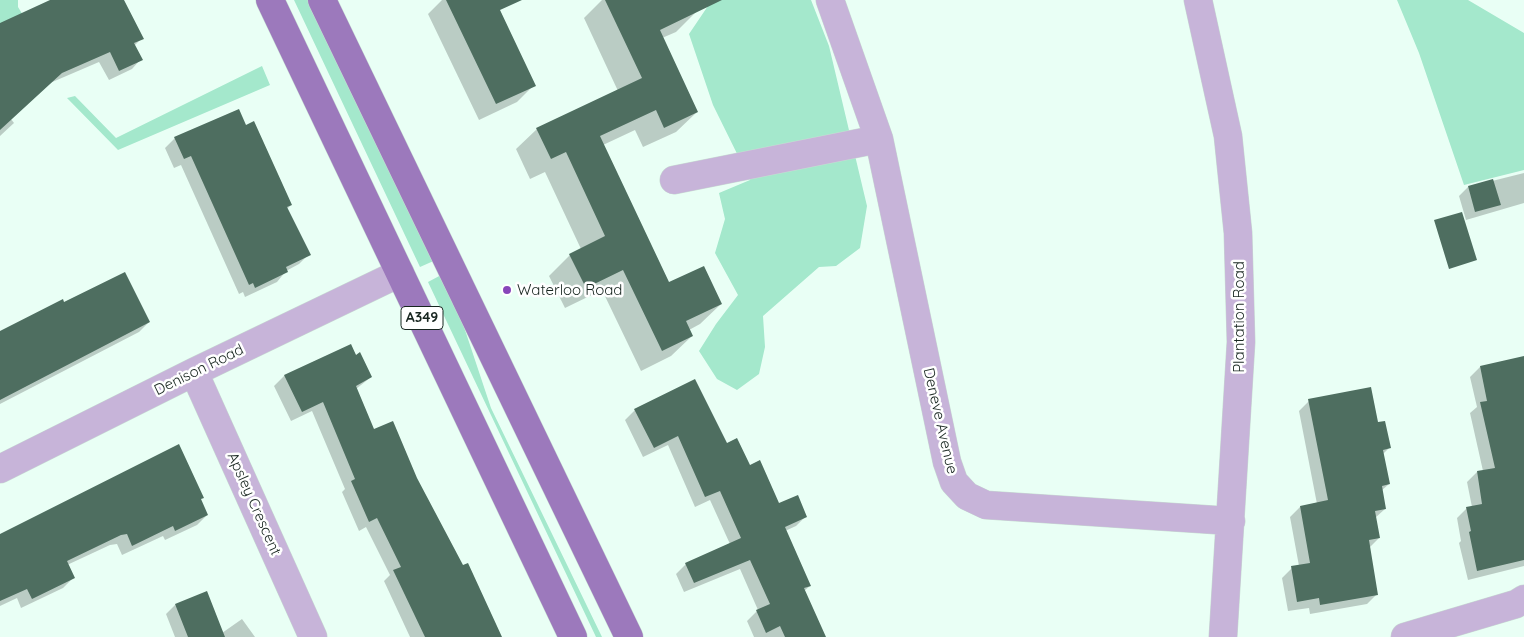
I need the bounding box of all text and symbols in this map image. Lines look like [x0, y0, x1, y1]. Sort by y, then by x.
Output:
street label: Plantation Road [1230, 261, 1248, 373]
place label: Waterloo Road [517, 281, 622, 299]
marker: Waterloo Road [501, 284, 513, 296]
road number: A349 [401, 306, 443, 330]
street label: Denison Road [151, 341, 247, 399]
street label: Deneve Avenue [919, 366, 961, 476]
street label: Apsley Crescent [223, 450, 285, 558]

